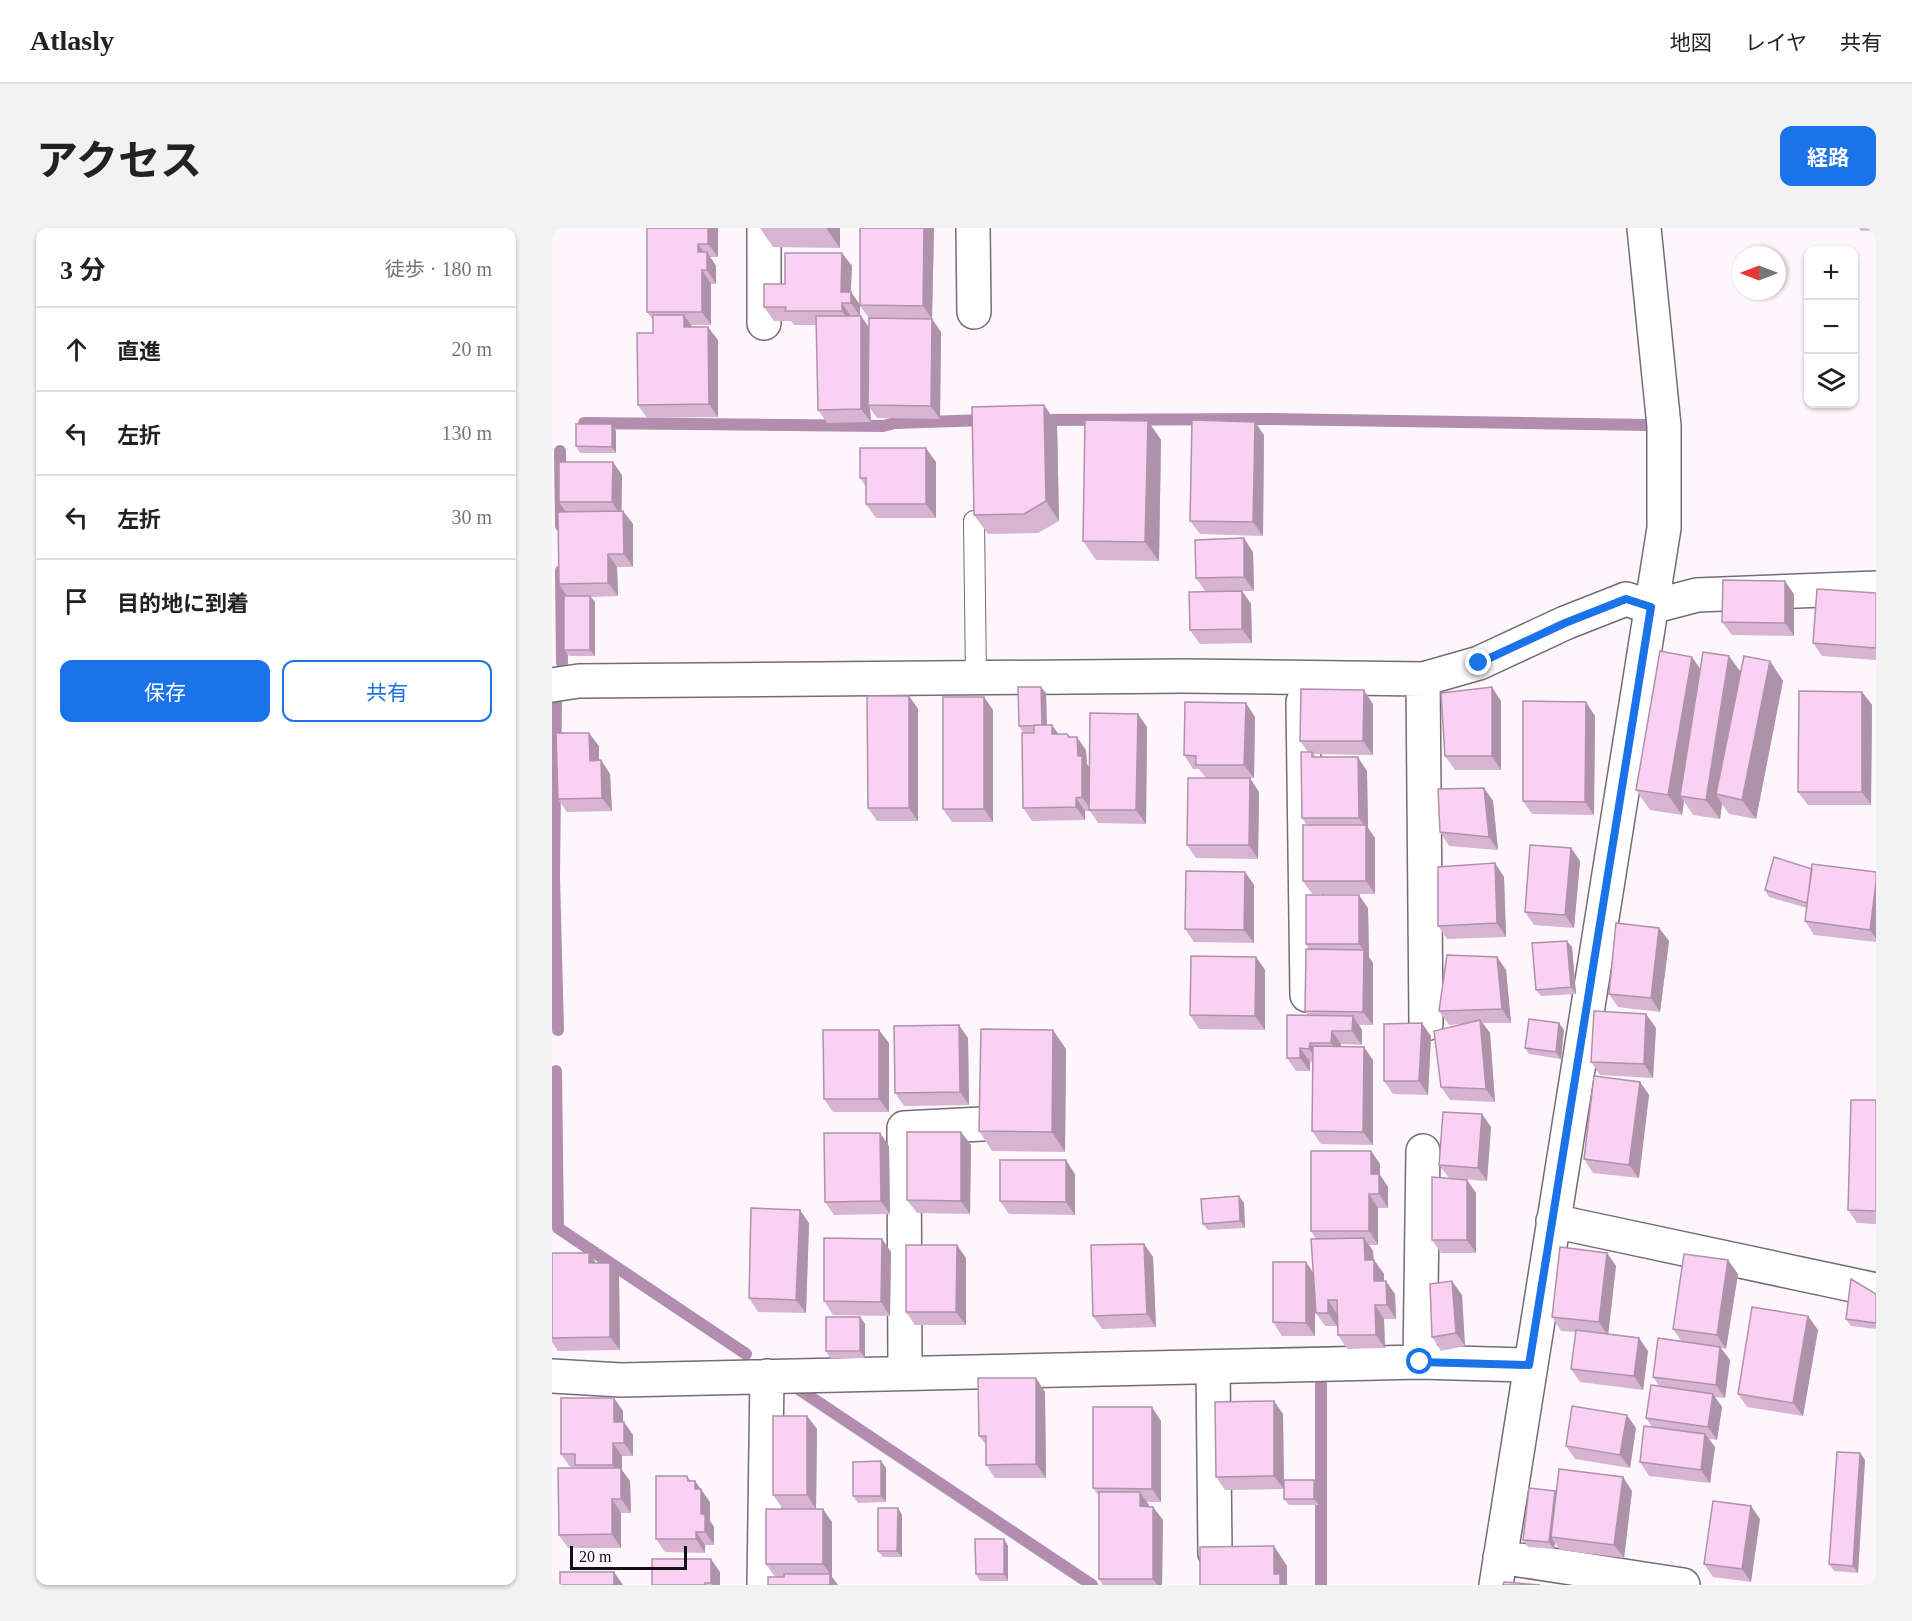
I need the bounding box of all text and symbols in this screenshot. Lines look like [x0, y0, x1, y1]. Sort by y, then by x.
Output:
text: Atlasly [30, 25, 114, 56]
text: 地図 [1670, 31, 1712, 55]
text: レイヤ [1745, 31, 1807, 55]
text: 共有 [1840, 31, 1882, 55]
button: 経路 [1780, 126, 1876, 186]
text: アクセス [36, 138, 202, 184]
north arrow [1732, 246, 1786, 300]
map controls [1804, 246, 1858, 408]
button: + [1804, 246, 1858, 300]
text: 3 分 [60, 256, 106, 285]
text: 徒歩 · 180 m [385, 258, 492, 280]
button: − [1804, 300, 1858, 354]
icon: ahead [60, 333, 93, 366]
text: 20 m [451, 338, 492, 360]
text: 直進 [117, 339, 161, 364]
button: layers [1804, 354, 1858, 408]
icon: left [60, 417, 93, 450]
text: 130 m [441, 422, 492, 444]
text: 左折 [117, 423, 161, 448]
icon: left [60, 501, 93, 534]
text: 30 m [451, 506, 492, 528]
text: 左折 [117, 507, 161, 532]
icon: arrive [60, 585, 93, 618]
text: 目的地に到着 [117, 591, 249, 616]
route end [1465, 649, 1491, 675]
button: 保存 [60, 660, 270, 722]
button: 共有 [282, 660, 492, 722]
route start [1406, 1348, 1432, 1374]
scale bar [570, 1543, 687, 1570]
text: 20 m [579, 1548, 611, 1565]

